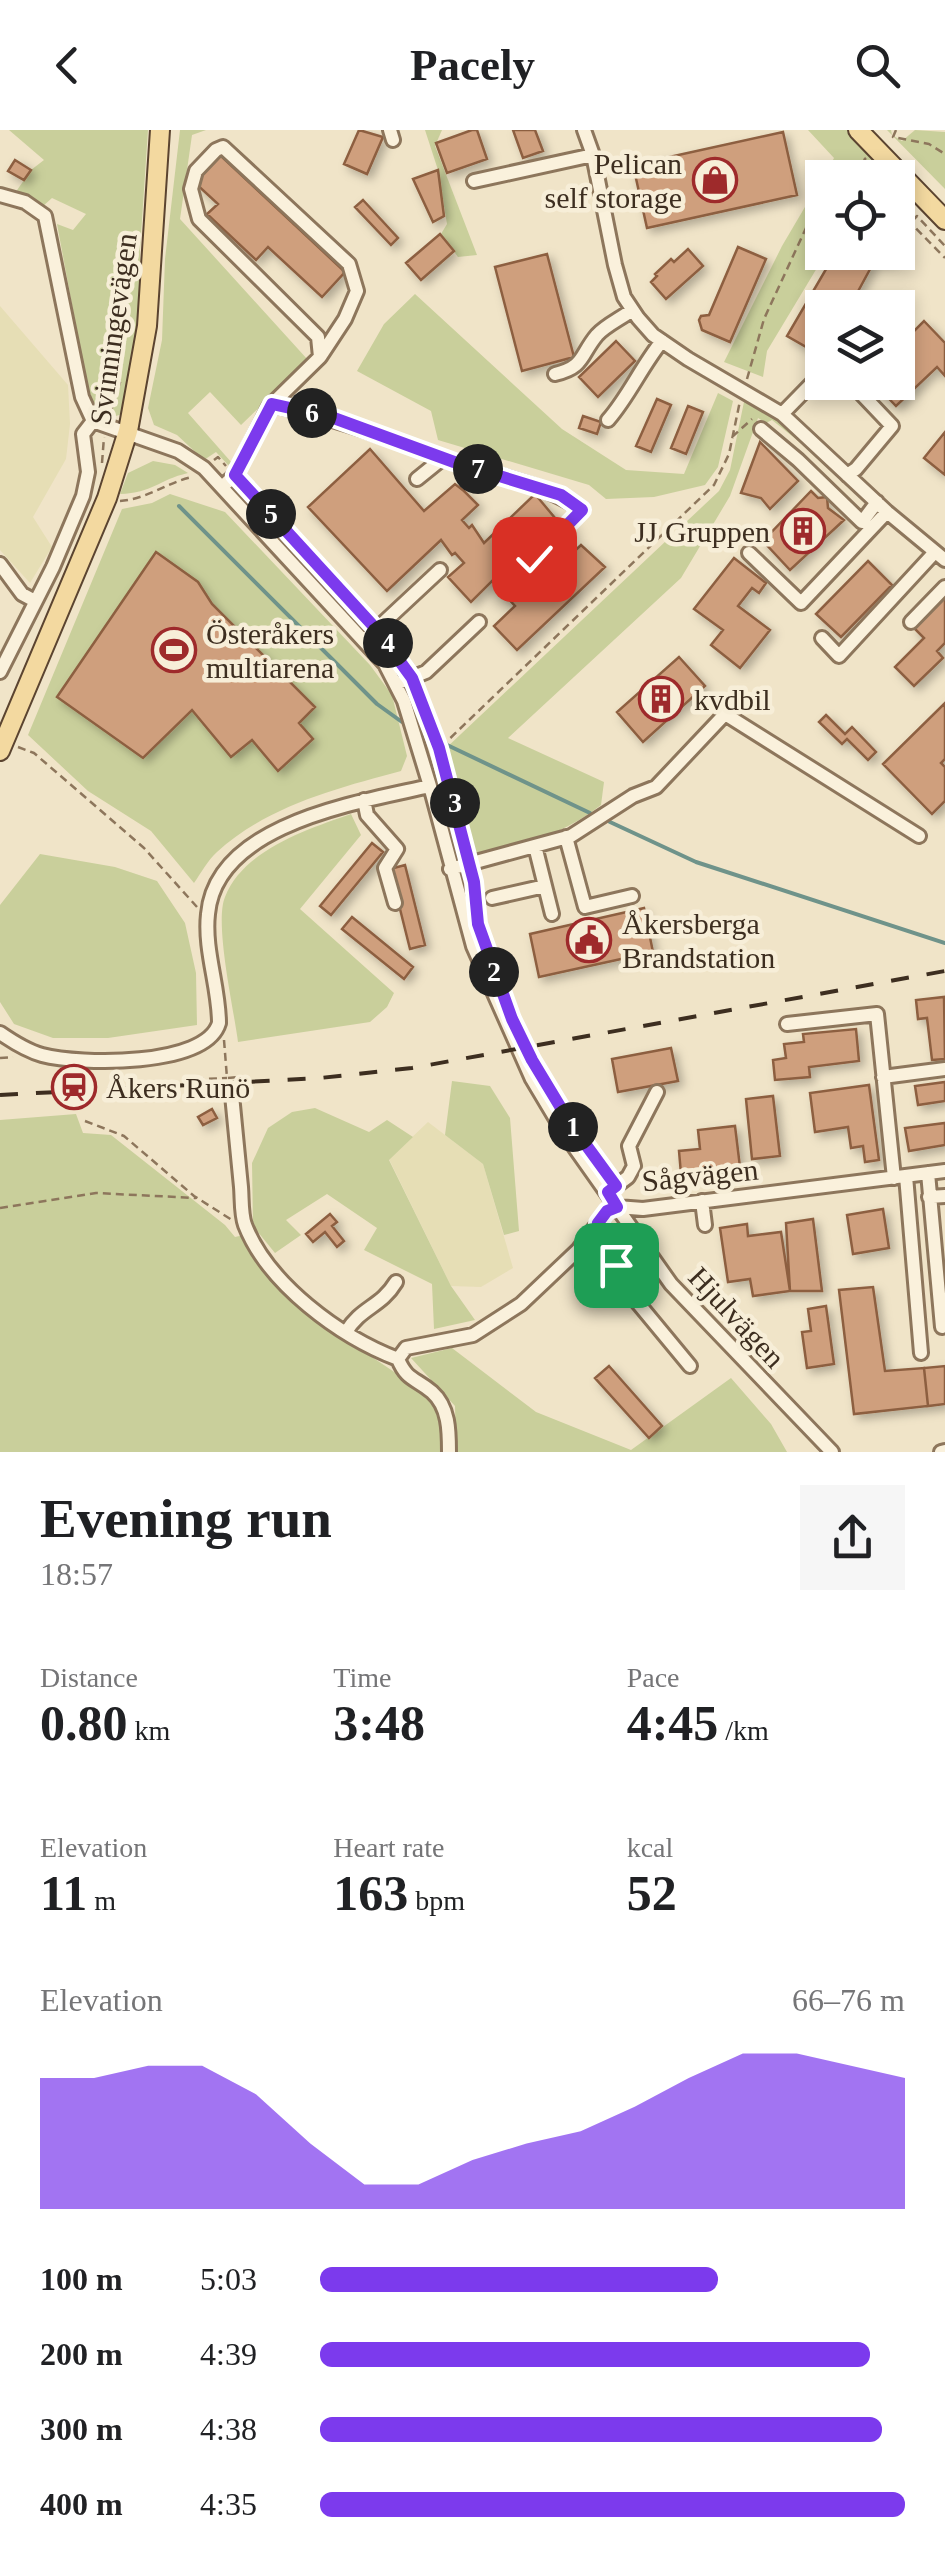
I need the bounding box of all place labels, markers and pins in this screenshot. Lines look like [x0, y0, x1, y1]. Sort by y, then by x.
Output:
place label: Pelican self storage [545, 147, 682, 214]
shop icon: Pelican self storage [692, 157, 738, 203]
pin: 6 [287, 388, 337, 438]
pin: 7 [453, 444, 503, 494]
pin: 5 [246, 489, 296, 539]
building icon: JJ Gruppen [780, 508, 826, 554]
place label: JJ Gruppen [634, 515, 770, 548]
pin [492, 517, 577, 602]
place label: Österåkers multiarena [206, 617, 334, 684]
pin: 4 [363, 618, 413, 668]
sports icon: Österåkers multiarena [151, 627, 197, 673]
building icon: kvdbil [638, 676, 684, 722]
place label: kvdbil [694, 683, 771, 716]
pin: 3 [430, 778, 480, 828]
place label: Åkersberga Brandstation [622, 907, 775, 974]
public building icon: Åkersberga Brandstation [566, 917, 612, 963]
pin: 2 [469, 947, 519, 997]
station icon: Åkers Runö [51, 1064, 97, 1110]
place label: Åkers Runö [106, 1071, 250, 1104]
pin: 1 [548, 1102, 598, 1152]
pin [574, 1223, 659, 1308]

